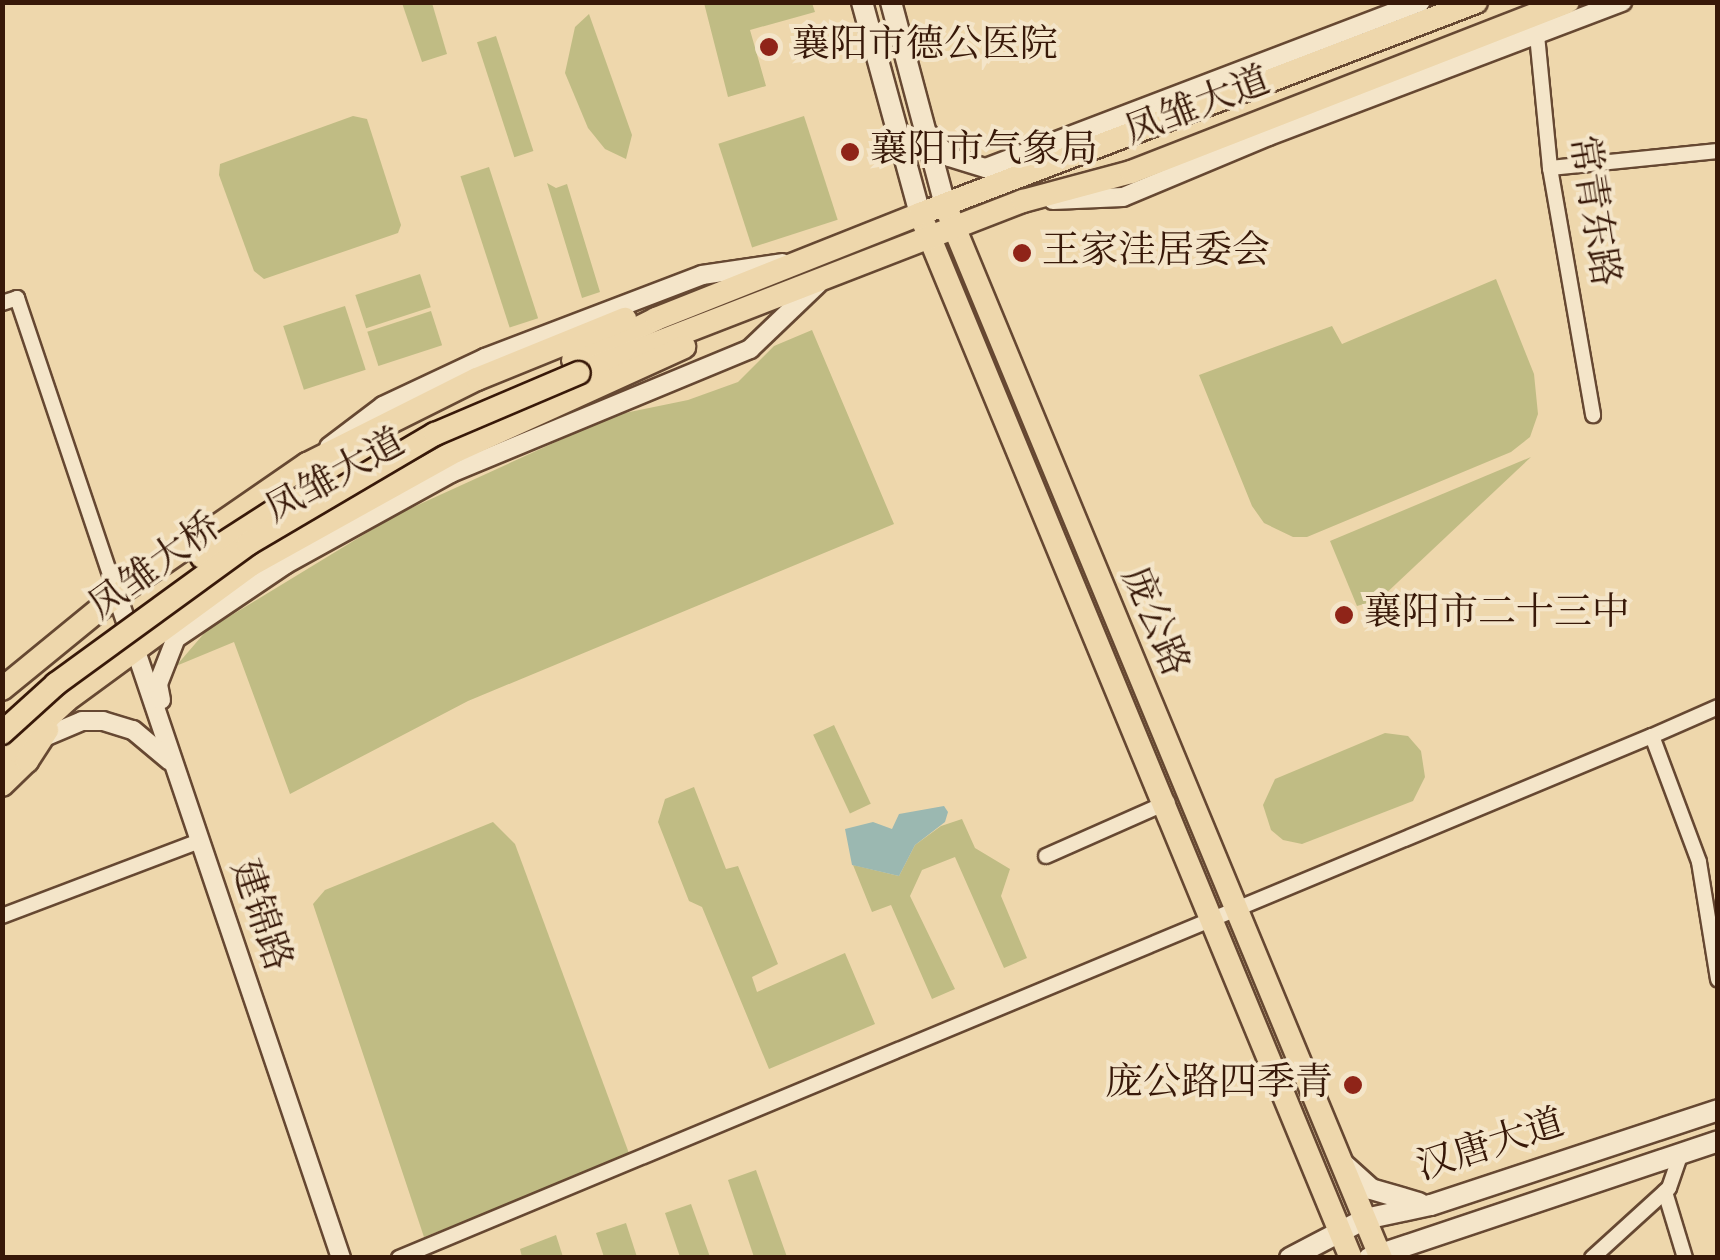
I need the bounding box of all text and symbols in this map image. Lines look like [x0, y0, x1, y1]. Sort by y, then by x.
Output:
place label: 襄阳市德公医院 [792, 24, 1058, 70]
marker: 襄阳市德公医院 [756, 34, 782, 60]
street label: 凤雏大道 [1119, 59, 1277, 157]
place label: 襄阳市气象局 [870, 129, 1098, 175]
street label: 常青东路 [1558, 132, 1626, 290]
marker: 襄阳市气象局 [839, 141, 861, 163]
place label: 王家洼居委会 [1042, 230, 1270, 276]
marker: 王家洼居委会 [1011, 242, 1033, 264]
street label: 凤雏大道 [258, 421, 414, 535]
street label: 凤雏大桥 [81, 505, 231, 631]
street label: 庞公路 [1110, 561, 1196, 683]
place label: 襄阳市二十三中 [1364, 592, 1630, 638]
marker: 襄阳市二十三中 [1333, 604, 1355, 626]
street label: 建锦路 [219, 855, 299, 977]
place label: 庞公路四季青 [1105, 1062, 1333, 1108]
marker: 庞公路四季青 [1342, 1074, 1364, 1096]
street label: 汉唐大道 [1412, 1102, 1570, 1192]

